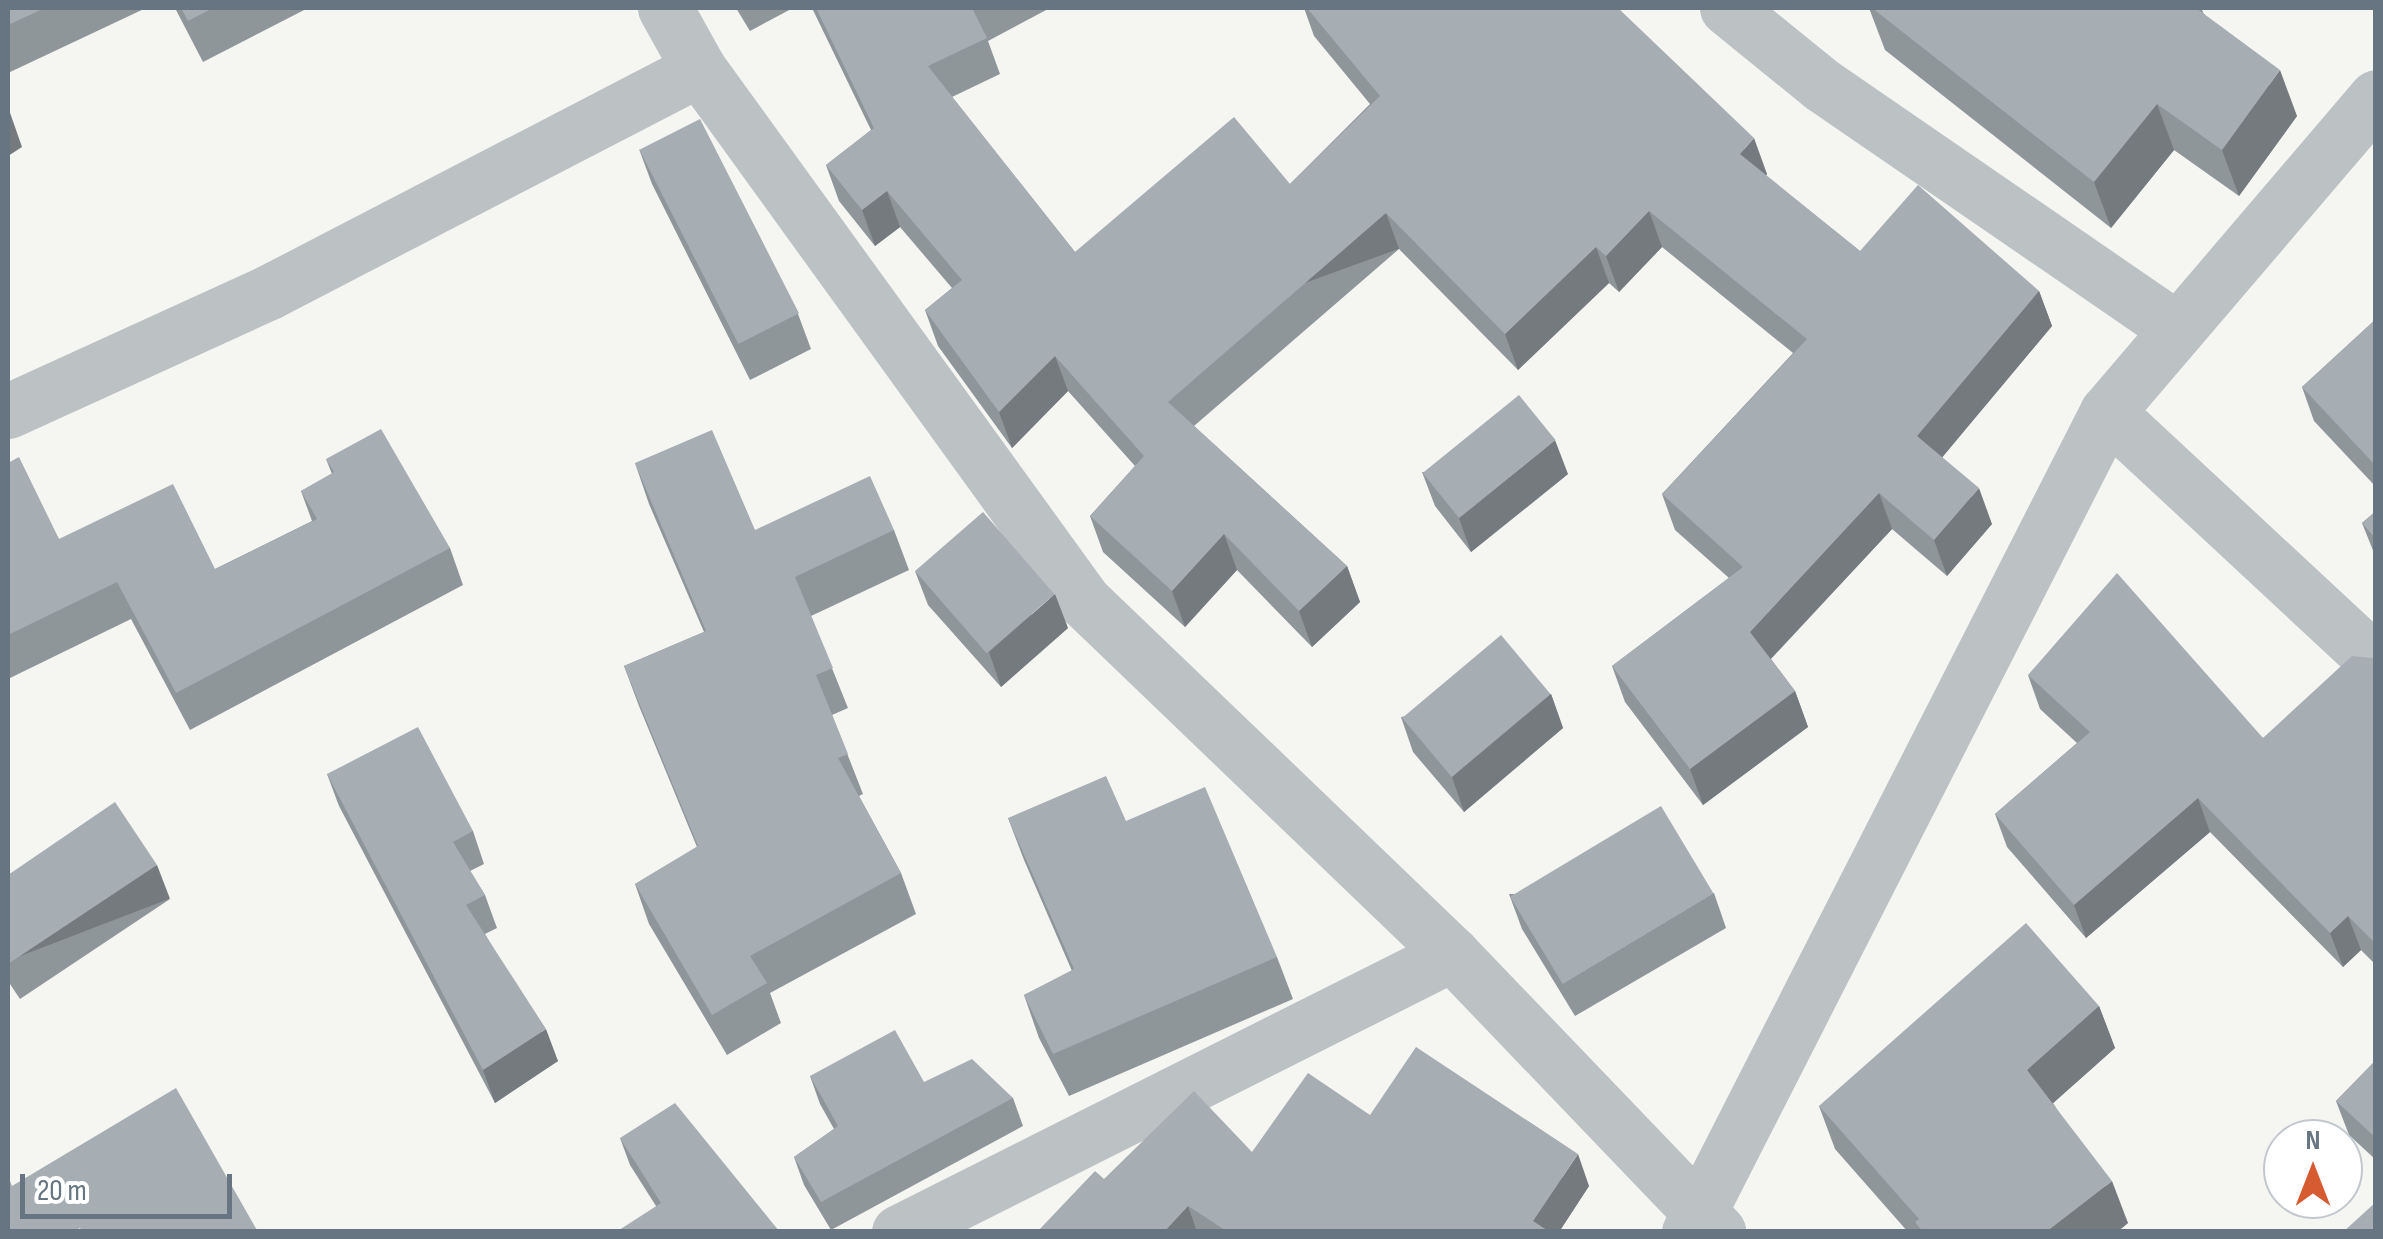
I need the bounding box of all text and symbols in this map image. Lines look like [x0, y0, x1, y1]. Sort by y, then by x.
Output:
north arrow [2263, 1119, 2363, 1219]
text: N [2306, 1124, 2320, 1157]
scale bar [25, 1154, 238, 1216]
text: 20 m [37, 1173, 87, 1209]

